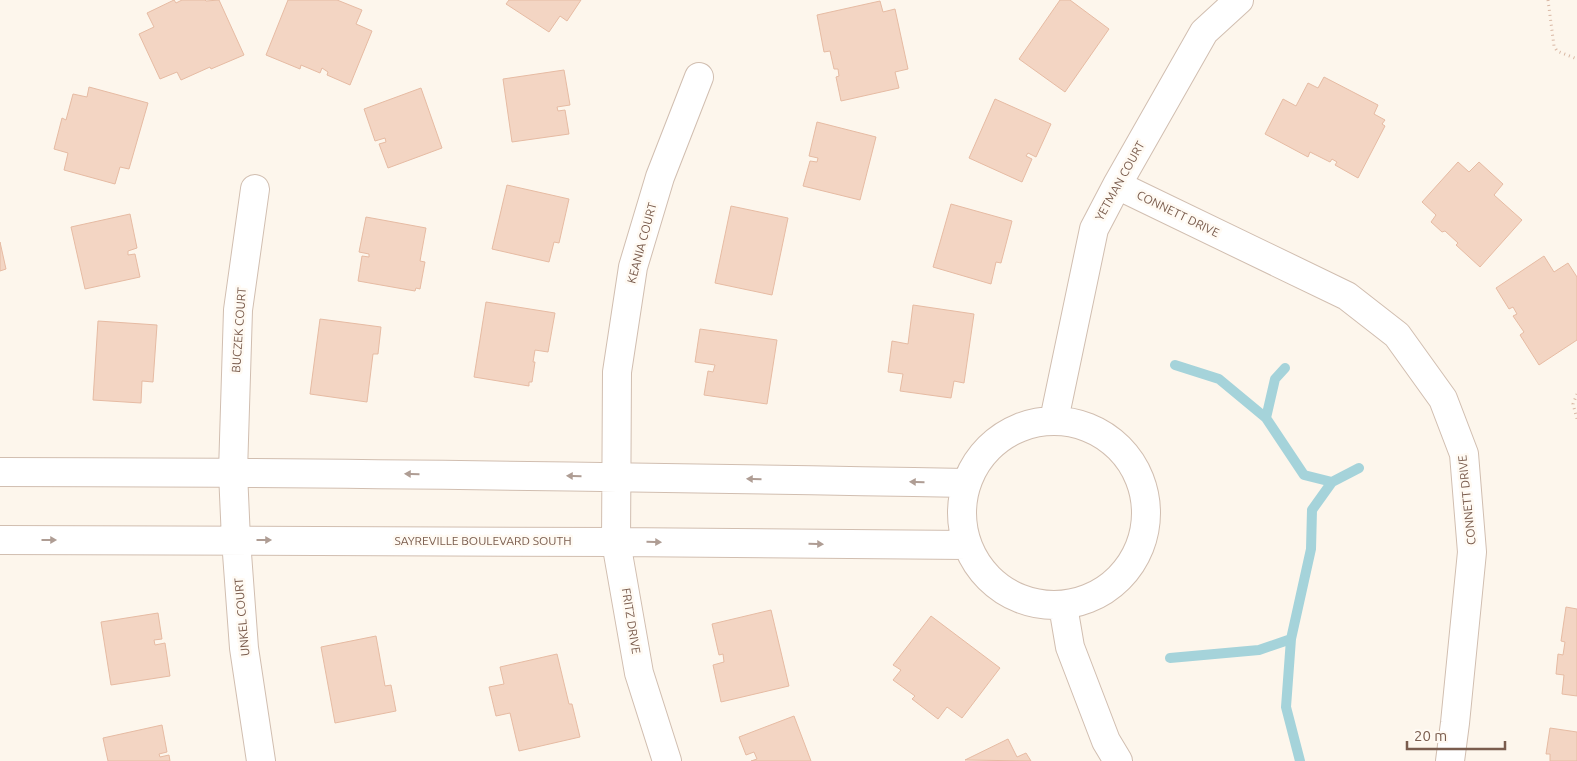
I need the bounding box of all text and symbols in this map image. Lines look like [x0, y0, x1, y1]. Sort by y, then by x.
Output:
street label: YETMAN COURT [1092, 138, 1147, 223]
street label: CONNETT DRIVE [1135, 188, 1222, 239]
street label: KEANIA COURT [624, 201, 659, 285]
street label: BUCZEK COURT [229, 286, 248, 373]
street label: CONNETT DRIVE [1455, 454, 1478, 546]
one-way arrow [404, 470, 420, 478]
one-way arrow [566, 472, 582, 480]
one-way arrow [746, 475, 762, 483]
one-way arrow [909, 478, 925, 486]
street label: SAYREVILLE BOULEVARD SOUTH [394, 534, 572, 547]
one-way arrow [41, 536, 57, 544]
one-way arrow [256, 536, 272, 544]
one-way arrow [646, 538, 662, 546]
one-way arrow [808, 540, 824, 548]
street label: UNKEL COURT [232, 577, 251, 657]
street label: FRITZ DRIVE [620, 587, 643, 655]
scale bar [1407, 718, 1504, 750]
text: 20 m [1414, 727, 1447, 744]

